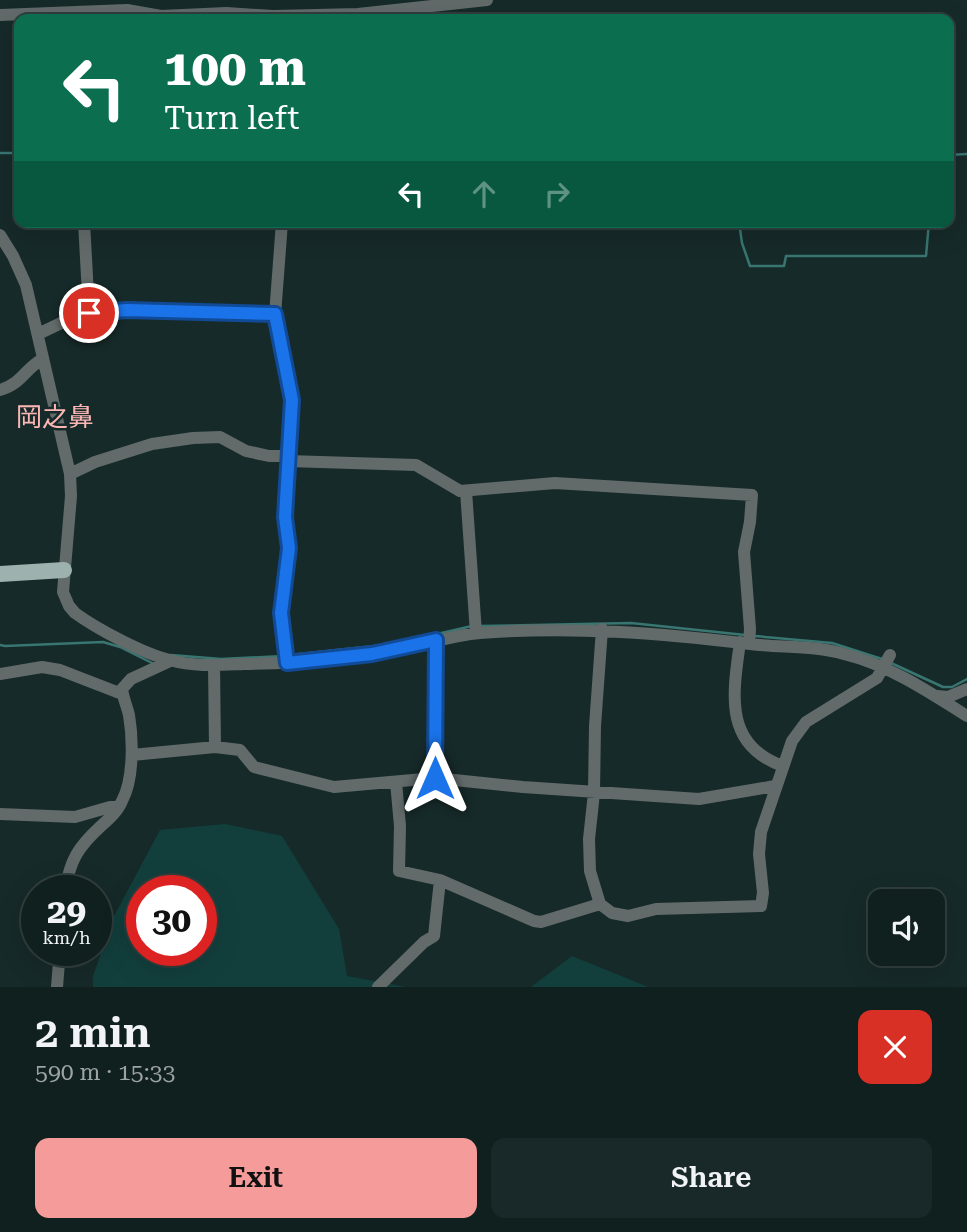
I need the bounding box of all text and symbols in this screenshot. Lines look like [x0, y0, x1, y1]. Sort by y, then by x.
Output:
text: 100 m [164, 40, 306, 97]
icon: left [49, 42, 140, 133]
text: Turn left [164, 99, 299, 137]
icon: left [392, 175, 430, 213]
icon: ahead [465, 175, 503, 213]
icon: right [538, 175, 576, 213]
pin [59, 283, 119, 343]
icon: arrive [70, 294, 108, 332]
district label: 岡之鼻 [16, 402, 94, 432]
position arrow [398, 741, 472, 815]
speed limit sign: 30 [126, 875, 217, 966]
map controls [868, 889, 945, 966]
button: sound [868, 889, 945, 966]
text: 29 [47, 891, 86, 932]
text: km/h [42, 927, 91, 948]
text: 2 min [35, 1008, 151, 1057]
button: close [858, 1010, 932, 1084]
text: 590 m · 15:33 [35, 1059, 175, 1086]
button: Exit [35, 1138, 477, 1218]
button: Share [491, 1138, 932, 1218]

